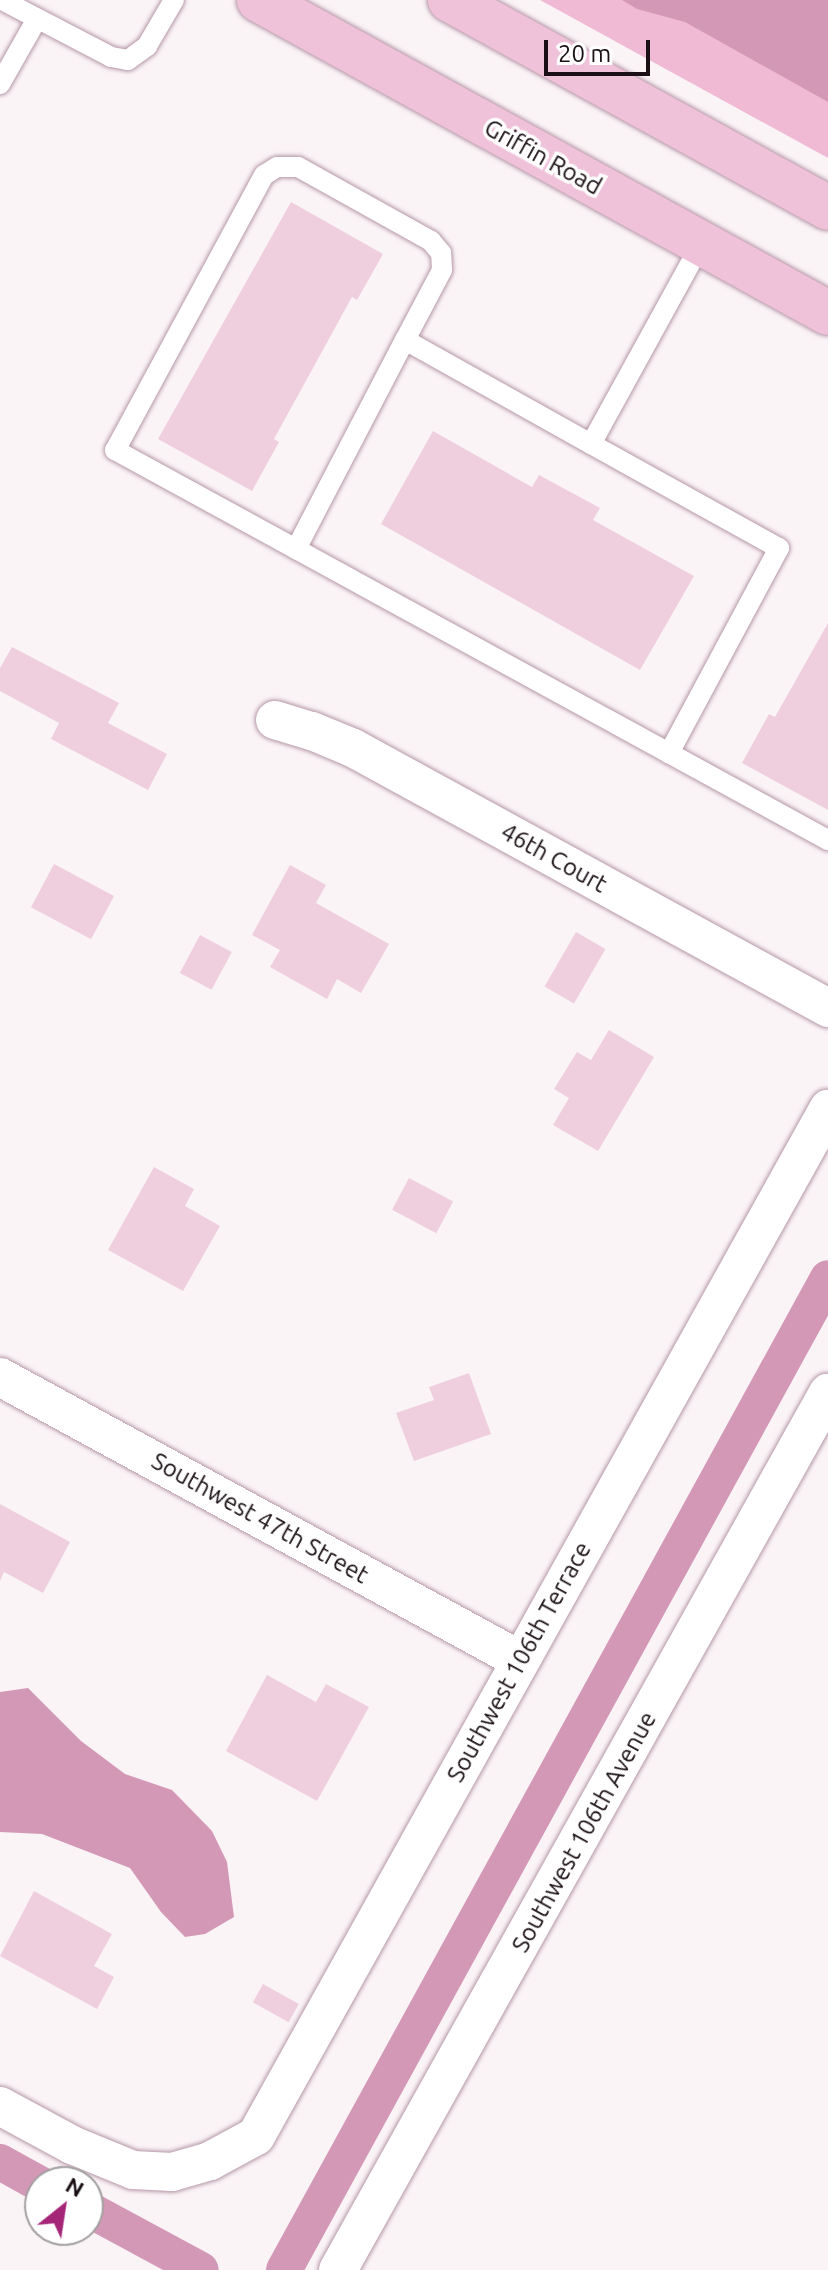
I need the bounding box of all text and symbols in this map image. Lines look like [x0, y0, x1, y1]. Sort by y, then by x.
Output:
scale bar [548, 24, 654, 74]
text: 20 m [558, 40, 611, 67]
street label: Griffin Road [479, 113, 607, 201]
street label: 46th Court [496, 817, 612, 899]
street label: Southwest 47th Street [147, 1446, 373, 1590]
street label: Southwest 106th Terrace [441, 1537, 597, 1787]
street label: Southwest 106th Avenue [506, 1707, 662, 1957]
north arrow [24, 2166, 104, 2246]
text: N [62, 2172, 89, 2201]

